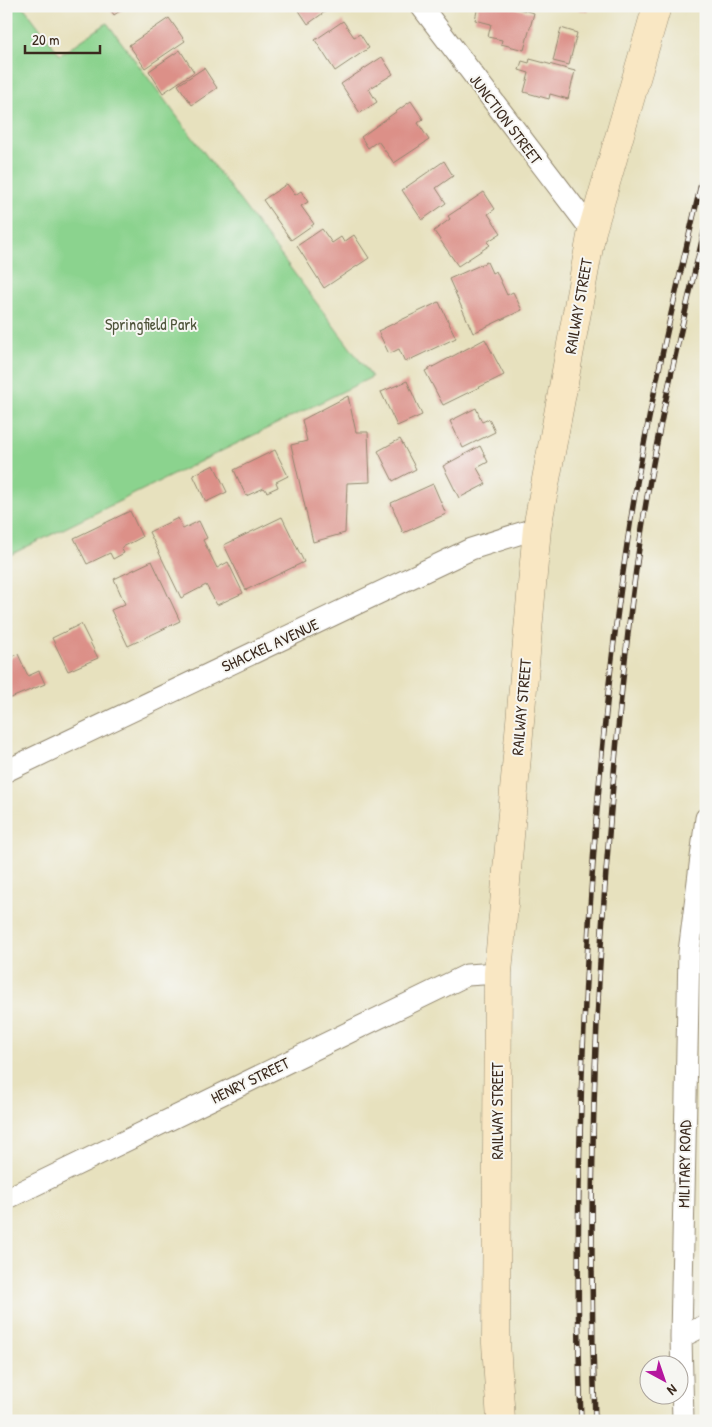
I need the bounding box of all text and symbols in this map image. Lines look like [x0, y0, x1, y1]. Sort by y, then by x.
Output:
scale bar [25, 22, 100, 54]
text: 20 m [32, 29, 59, 50]
street label: JUNCTION STREET [465, 69, 548, 169]
street label: RAILWAY STREET [559, 256, 597, 356]
park label: Springfield Park [105, 313, 197, 335]
street label: SHACKEL AVENUE [218, 613, 322, 677]
street label: RAILWAY STREET [506, 657, 536, 756]
street label: HENRY STREET [207, 1051, 293, 1108]
street label: RAILWAY STREET [486, 1062, 508, 1159]
street label: MILITARY ROAD [672, 1119, 696, 1208]
north arrow [640, 1354, 690, 1404]
text: N [663, 1381, 682, 1400]

